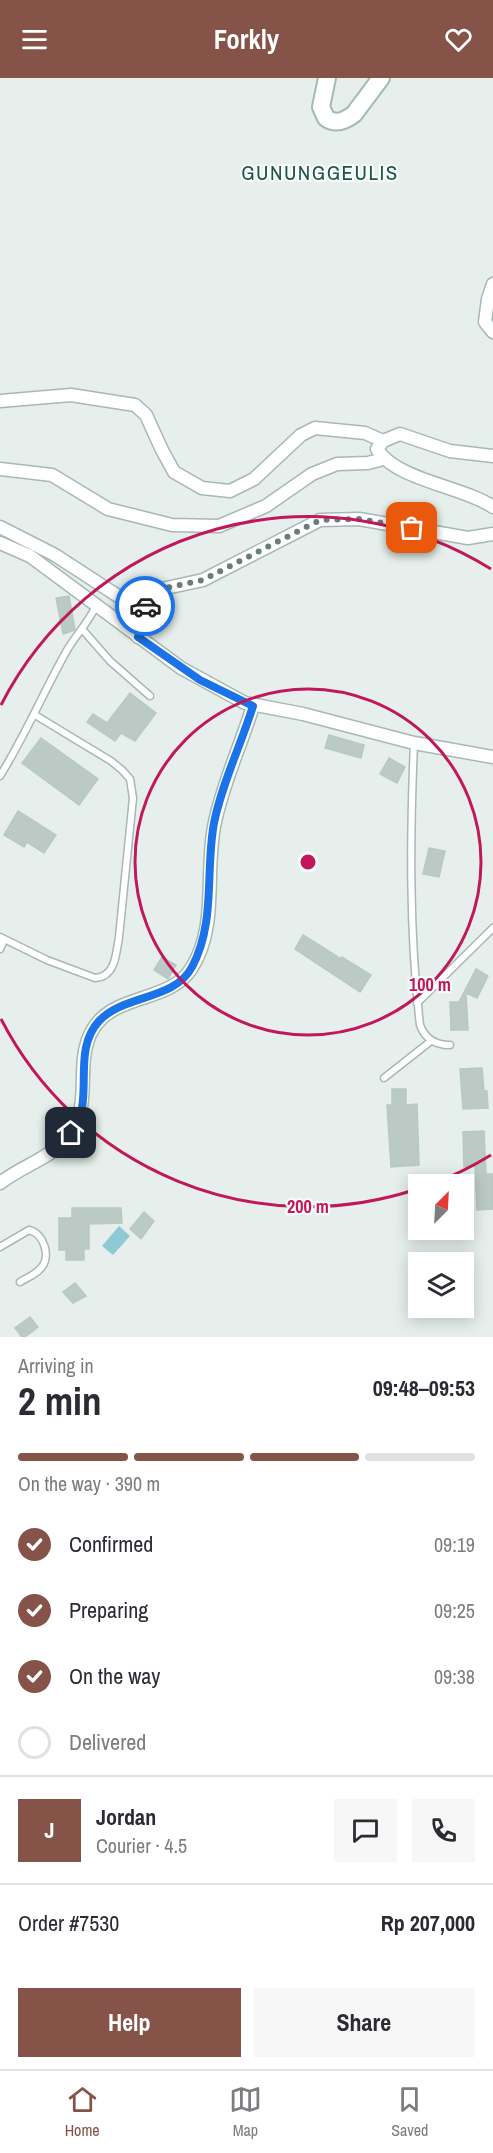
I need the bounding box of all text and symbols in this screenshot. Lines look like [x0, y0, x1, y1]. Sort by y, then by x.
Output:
text: Forkly [214, 21, 279, 57]
icon: menu [18, 23, 51, 56]
icon: heart [442, 23, 475, 56]
district label: GUNUNGGEULIS [241, 158, 399, 187]
pin [386, 502, 437, 553]
icon: bag [395, 511, 428, 544]
courier [115, 576, 175, 636]
icon: car [129, 590, 162, 623]
centre of rings [298, 852, 318, 872]
text: 100 m [409, 972, 451, 997]
pin [45, 1107, 96, 1158]
icon: home [54, 1116, 87, 1149]
north arrow [408, 1174, 474, 1240]
map controls [408, 1174, 474, 1318]
text: 200 m [287, 1194, 329, 1219]
button: layers [408, 1252, 474, 1318]
text: Arriving in [18, 1352, 94, 1379]
text: 09:48–09:53 [373, 1373, 475, 1403]
text: 2 min [18, 1375, 102, 1427]
text: On the way · 390 m [18, 1470, 160, 1497]
icon: check [18, 1528, 51, 1561]
text: Confirmed [69, 1529, 153, 1559]
text: 09:19 [434, 1531, 475, 1558]
icon: check [18, 1594, 51, 1627]
text: Preparing [69, 1595, 148, 1625]
text: 09:25 [434, 1597, 475, 1624]
icon: check [18, 1660, 51, 1693]
text: On the way [69, 1661, 160, 1691]
text: 09:38 [434, 1663, 475, 1690]
text: Delivered [69, 1727, 146, 1757]
button: chat [334, 1799, 397, 1862]
button: phone [412, 1799, 475, 1862]
text: Jordan [96, 1802, 156, 1832]
text: J [44, 1815, 55, 1845]
text: Courier · 4.5 [96, 1832, 187, 1859]
text: Order #7530 [18, 1908, 119, 1938]
text: Rp 207,000 [381, 1908, 475, 1938]
button: Help [18, 1988, 241, 2057]
button: Share [253, 1988, 475, 2057]
tab: Home [65, 2083, 100, 2141]
tab: Map [229, 2083, 262, 2141]
tab: Saved [391, 2083, 428, 2141]

